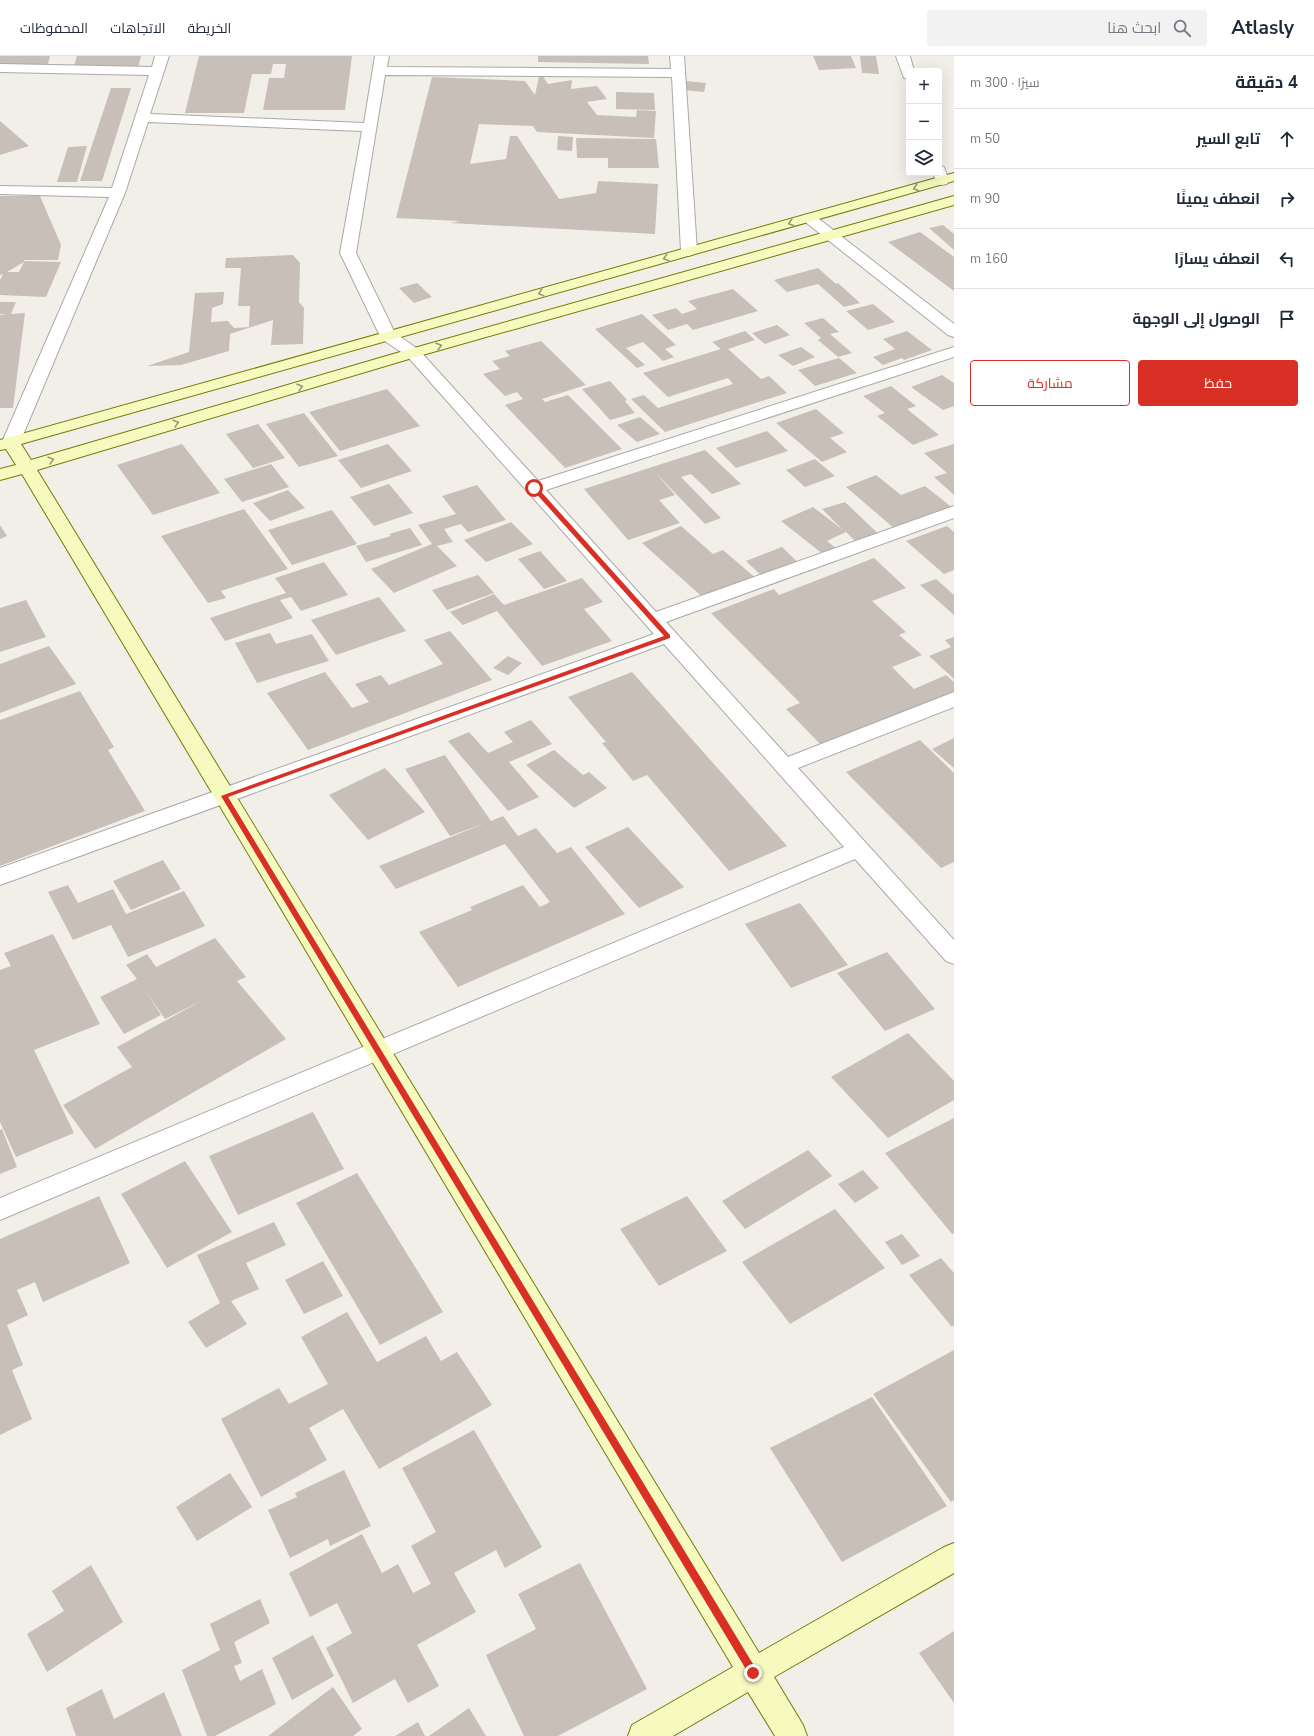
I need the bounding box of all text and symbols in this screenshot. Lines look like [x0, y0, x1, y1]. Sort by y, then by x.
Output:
search box [927, 10, 1207, 46]
text: Atlasly [1231, 15, 1294, 41]
icon: search [1171, 17, 1193, 39]
text: ابحث هنا [1107, 18, 1161, 38]
text: المحفوظات [20, 19, 88, 38]
text: الاتجاهات [110, 19, 166, 38]
text: الخريطة [188, 19, 231, 38]
map controls [906, 68, 942, 176]
button: + [906, 68, 942, 104]
text: 4 دقيقة [1235, 71, 1298, 94]
text: سيرًا · 300 m [970, 74, 1040, 92]
button: − [906, 104, 942, 140]
icon: ahead [1276, 128, 1298, 150]
text: تابع السير [1196, 129, 1260, 149]
text: 50 m [970, 130, 1000, 148]
button: layers [906, 140, 942, 176]
one-way arrow [913, 183, 920, 192]
icon: right [1276, 188, 1298, 210]
text: انعطف يمينًا [1176, 189, 1260, 209]
text: 90 m [970, 190, 1000, 208]
one-way arrow [788, 218, 795, 227]
icon: left [1276, 248, 1298, 270]
text: انعطف يسارًا [1174, 249, 1260, 269]
text: 160 m [970, 250, 1008, 268]
one-way arrow [663, 253, 670, 262]
one-way arrow [538, 288, 545, 297]
icon: arrive [1276, 308, 1298, 330]
text: الوصول إلى الوجهة [1132, 309, 1260, 329]
one-way arrow [435, 342, 442, 351]
button: مشاركة [970, 360, 1130, 406]
button: حفظ [1138, 360, 1298, 406]
one-way arrow [297, 383, 304, 392]
one-way arrow [172, 419, 179, 428]
one-way arrow [47, 456, 54, 465]
route start [525, 479, 543, 497]
route end [744, 1664, 762, 1682]

